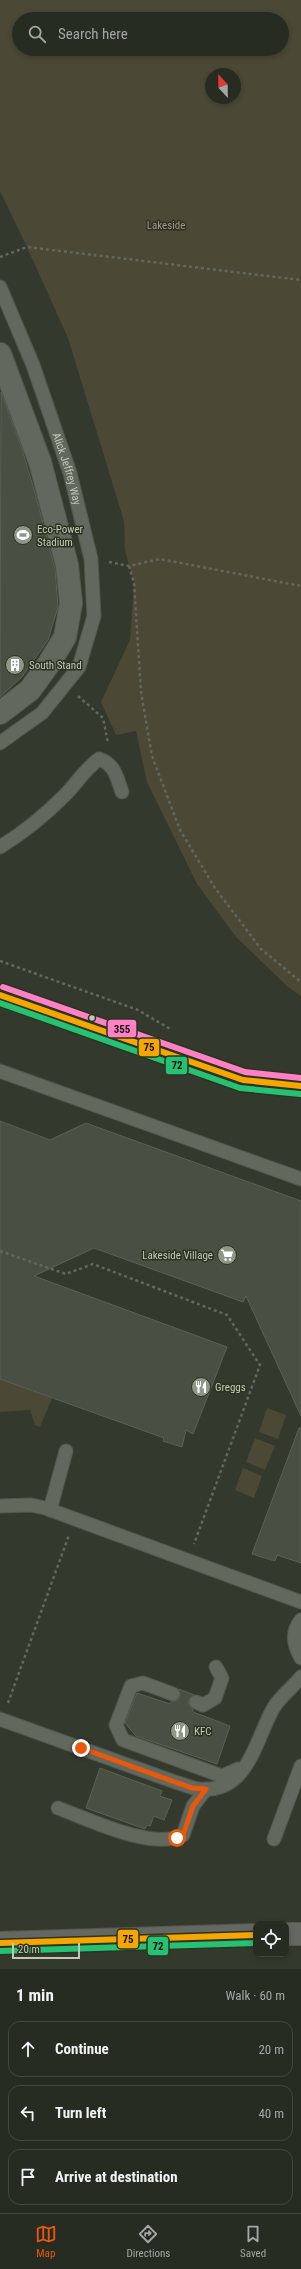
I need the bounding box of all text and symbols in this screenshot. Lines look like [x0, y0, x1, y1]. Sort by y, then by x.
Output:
search box [12, 12, 289, 56]
icon: search [26, 23, 48, 45]
text: Search here [58, 25, 128, 43]
north arrow [205, 68, 241, 104]
park label: Lakeside [147, 219, 185, 232]
street label: Alick Jeffrey Way [50, 431, 84, 507]
place label: Eco-Power Stadium [37, 523, 84, 549]
sports icon: Eco-Power Stadium [12, 524, 34, 546]
building icon: South Stand [4, 654, 26, 676]
place label: South Stand [29, 659, 82, 672]
unlabelled marker [87, 1013, 97, 1023]
line badge: 355 [107, 1019, 137, 1038]
text: 355 [114, 1023, 131, 1036]
line badge: 75 [138, 1038, 160, 1057]
text: 75 [143, 1041, 155, 1054]
line badge: 72 [165, 1056, 188, 1075]
text: 72 [171, 1059, 183, 1072]
supermarket icon: Lakeside Village [216, 1244, 238, 1266]
place label: Lakeside Village [142, 1249, 213, 1262]
restaurant icon: Greggs [190, 1376, 212, 1398]
place label: Greggs [215, 1381, 246, 1394]
restaurant icon: KFC [169, 1720, 191, 1742]
place label: KFC [194, 1725, 212, 1738]
route end [72, 1739, 90, 1757]
route start [168, 1829, 186, 1847]
map controls [253, 1921, 289, 1957]
button: locate [253, 1921, 289, 1957]
line badge: 75 [117, 1929, 139, 1949]
text: 75 [122, 1933, 134, 1946]
line badge: 72 [147, 1936, 169, 1956]
text: 72 [152, 1940, 164, 1953]
scale bar [12, 1941, 80, 1960]
text: 20 m [18, 1943, 40, 1956]
text: 1 min [16, 1985, 54, 2005]
text: Walk · 60 m [225, 1988, 285, 2003]
icon: ahead [17, 2038, 39, 2060]
text: Continue [55, 2040, 109, 2058]
text: 20 m [258, 2042, 284, 2057]
icon: left [17, 2102, 39, 2124]
text: Turn left [55, 2104, 106, 2122]
text: 40 m [258, 2106, 284, 2121]
icon: arrive [17, 2166, 39, 2188]
text: Arrive at destination [55, 2168, 178, 2186]
tab: Map [35, 2223, 57, 2260]
tab: Directions [126, 2223, 170, 2260]
tab: Saved [240, 2223, 266, 2260]

